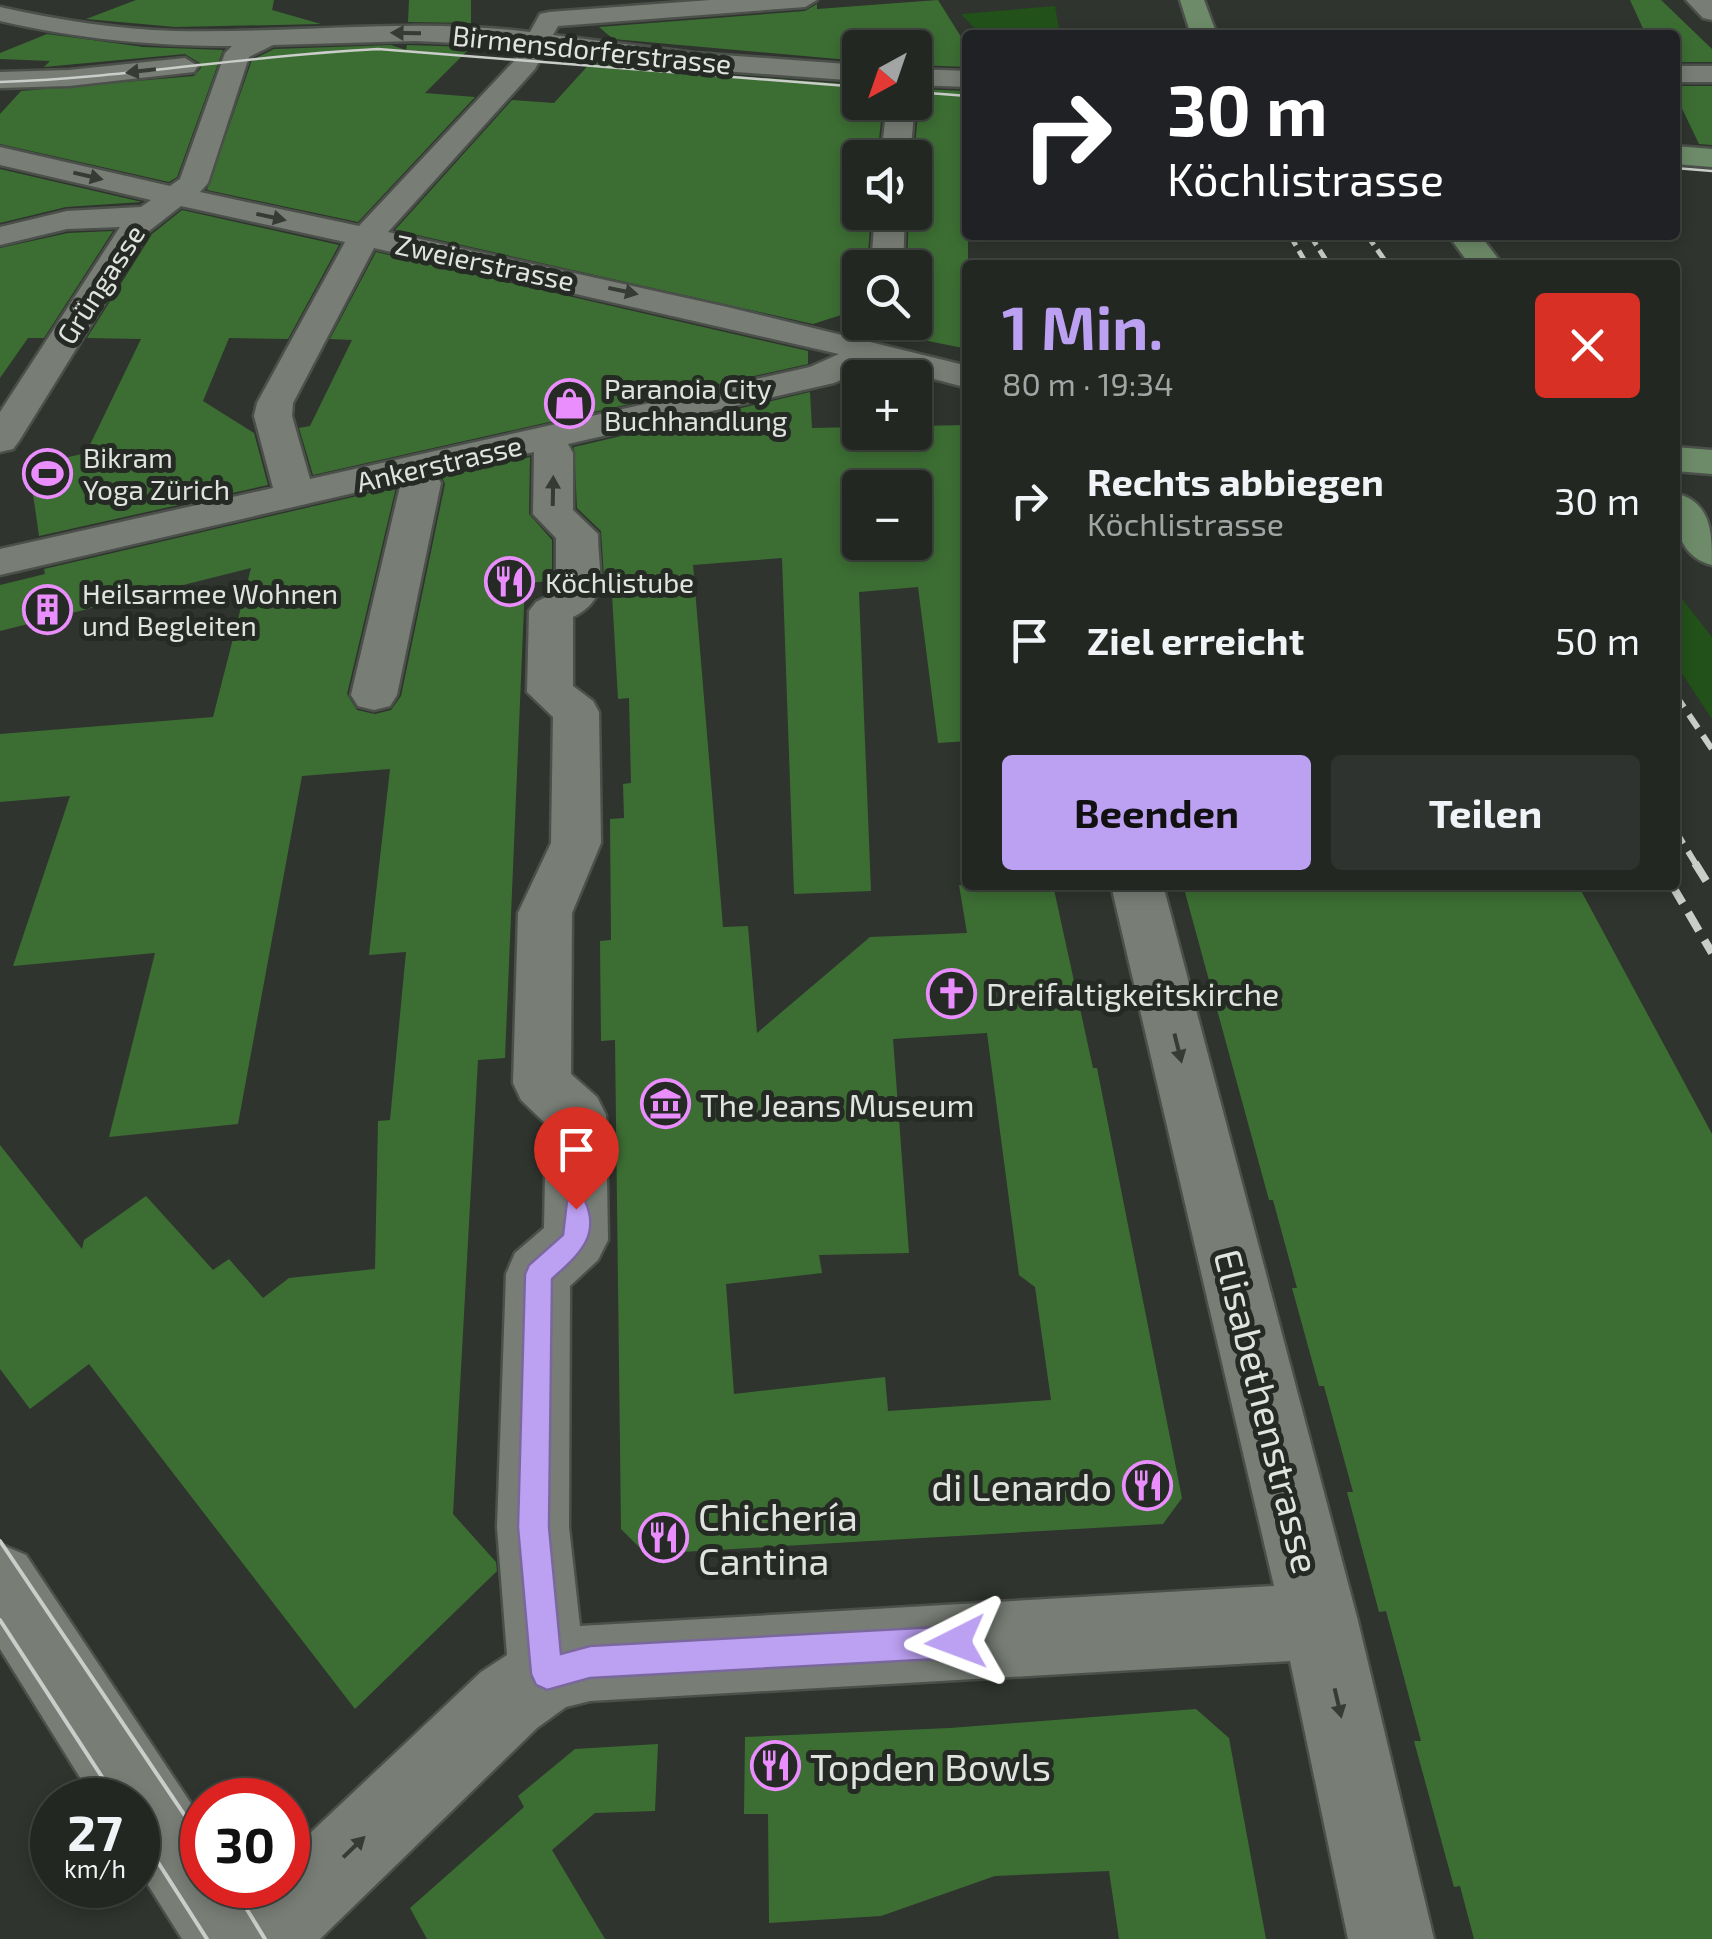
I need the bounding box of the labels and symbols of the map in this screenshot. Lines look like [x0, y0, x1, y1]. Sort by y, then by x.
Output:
street label: Birmensdorferstrasse [451, 17, 733, 81]
one-way arrow [389, 25, 421, 41]
north arrow [842, 30, 932, 120]
one-way arrow [124, 63, 156, 79]
one-way arrow [73, 169, 104, 184]
one-way arrow [256, 209, 287, 225]
street label: Grüngasse [49, 218, 151, 350]
street label: Zweierstrasse [393, 226, 577, 298]
one-way arrow [608, 284, 639, 299]
place label: Paranoia City Buchhandlung [604, 371, 788, 437]
shop icon: Paranoia City Buchhandlung [543, 378, 595, 430]
street label: Ankerstrasse [353, 427, 525, 499]
place label: Bikram Yoga Zürich [83, 440, 230, 506]
sports icon: Bikram Yoga Zürich [22, 447, 74, 499]
one-way arrow [545, 474, 561, 506]
restaurant icon: Köchlistube [484, 556, 536, 608]
place label: Köchlistube [545, 565, 694, 599]
place label: Heilsarmee Wohnen und Begleiten [82, 576, 338, 642]
building icon: Heilsarmee Wohnen und Begleiten [21, 583, 73, 635]
church icon: Dreifaltigkeitskirche [925, 967, 977, 1019]
place label: Dreifaltigkeitskirche [986, 974, 1279, 1012]
one-way arrow [1171, 1033, 1186, 1064]
museum icon: The Jeans Museum [639, 1078, 691, 1130]
place label: The Jeans Museum [700, 1085, 975, 1123]
pin [534, 1107, 619, 1210]
street label: Elisabethenstrasse [1206, 1244, 1330, 1578]
restaurant icon: di Lenardo [1121, 1460, 1173, 1512]
place label: di Lenardo [931, 1463, 1112, 1509]
place label: Chichería Cantina [698, 1493, 858, 1583]
restaurant icon: Chichería Cantina [637, 1512, 689, 1564]
position arrow [904, 1590, 1008, 1694]
one-way arrow [1331, 1688, 1346, 1719]
restaurant icon: Topden Bowls [749, 1740, 801, 1792]
place label: Topden Bowls [810, 1743, 1051, 1789]
speed limit sign: 30 [180, 1778, 310, 1908]
one-way arrow [342, 1836, 366, 1859]

